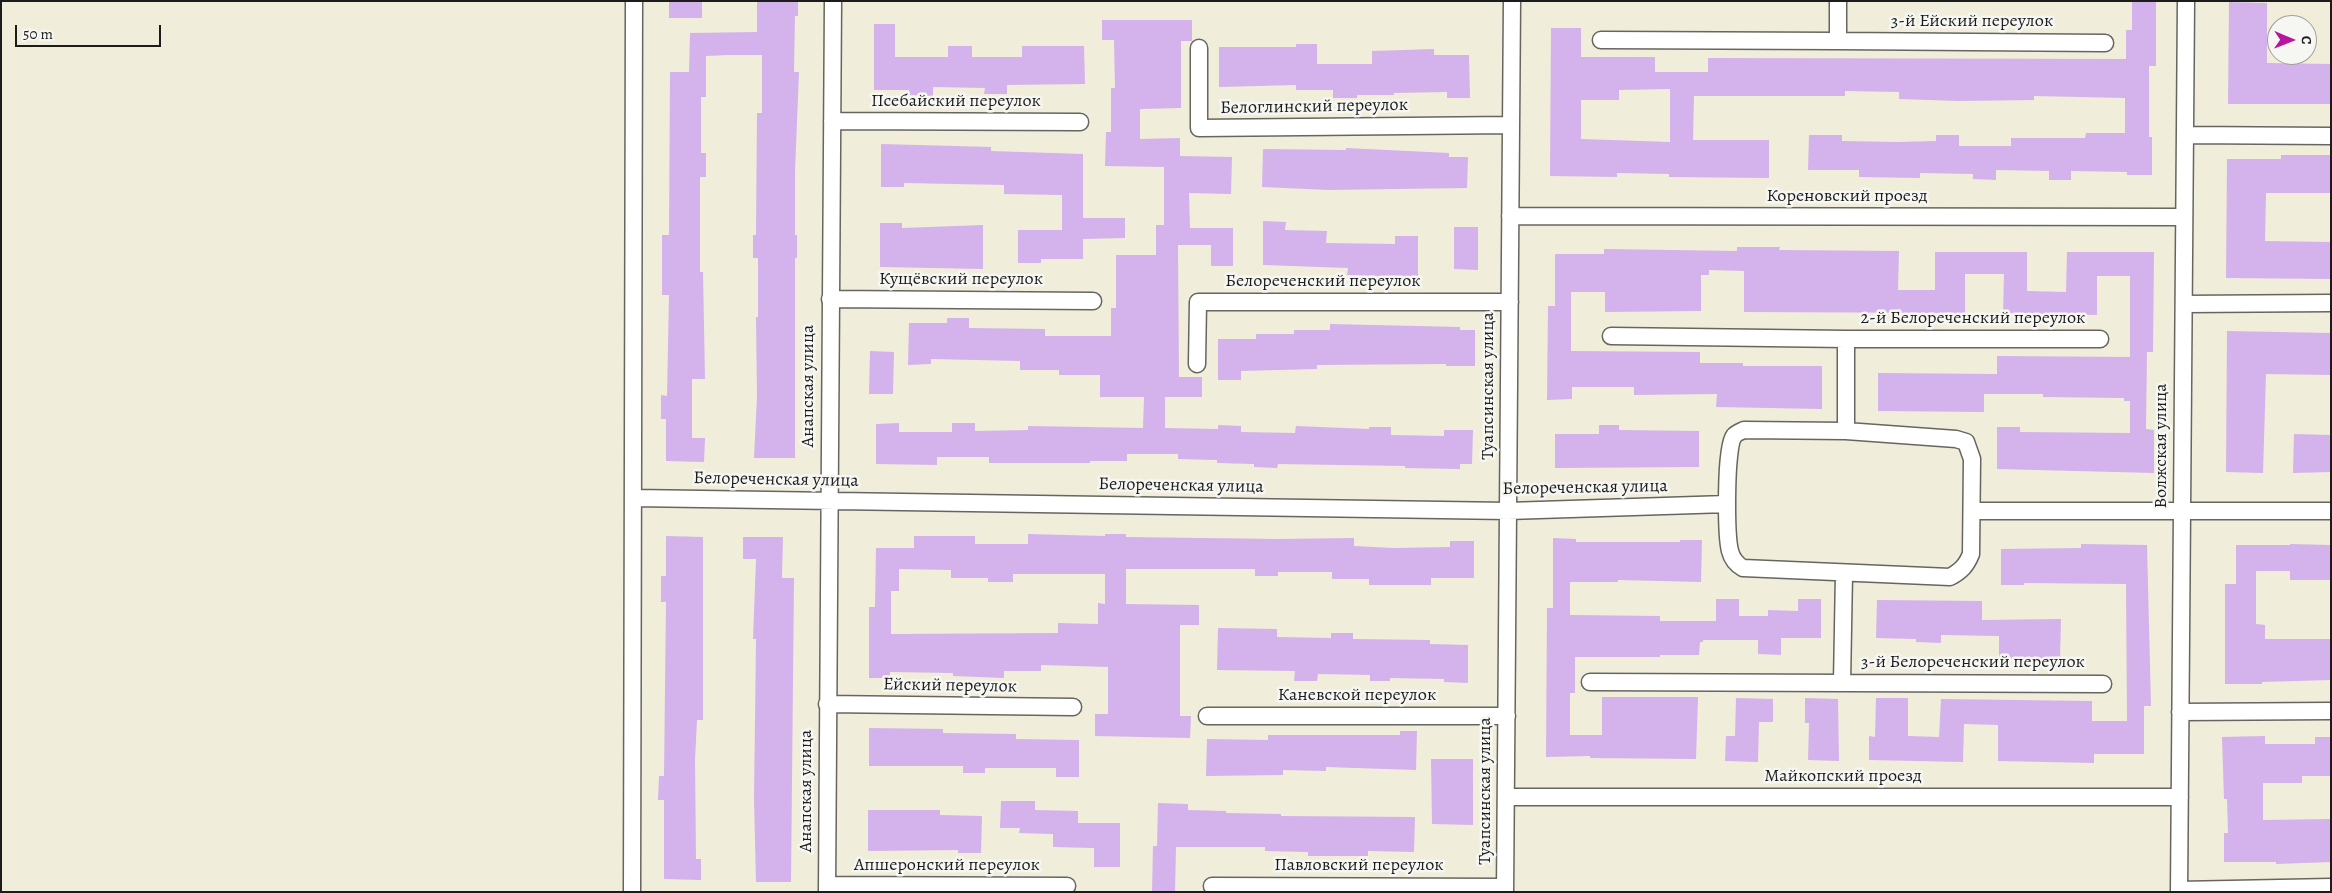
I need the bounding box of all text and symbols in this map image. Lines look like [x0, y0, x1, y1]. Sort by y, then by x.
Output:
street label: 3-й Ейский переулок [1891, 11, 2053, 33]
scale bar [18, 15, 164, 47]
north arrow [2267, 15, 2317, 65]
text: 50 m [23, 24, 53, 44]
text: С [2297, 36, 2316, 45]
street label: Псебайский переулок [871, 91, 1041, 113]
street label: Белоглинский переулок [1220, 95, 1408, 119]
street label: Кореновский проезд [1766, 186, 1928, 208]
street label: Кущёвский переулок [879, 269, 1043, 291]
street label: Белореченский переулок [1225, 271, 1421, 293]
street label: 2-й Белореченский переулок [1861, 308, 2085, 330]
street label: Туапсинская улица [1478, 312, 1500, 460]
street label: Анапская улица [798, 325, 820, 447]
street label: Волжская улица [2151, 383, 2173, 509]
street label: Белореченская улица [693, 468, 859, 492]
street label: Белореченская улица [1098, 474, 1264, 498]
street label: Белореченская улица [1502, 476, 1668, 500]
street label: 3-й Белореченский переулок [1861, 652, 2085, 674]
street label: Ейский переулок [883, 674, 1017, 698]
street label: Каневской переулок [1278, 685, 1436, 707]
street label: Туапсинская улица [1475, 717, 1497, 865]
street label: Анапская улица [796, 730, 818, 852]
street label: Майкопский проезд [1764, 766, 1922, 788]
street label: Апшеронский переулок [854, 855, 1040, 877]
street label: Павловский переулок [1274, 855, 1444, 877]

